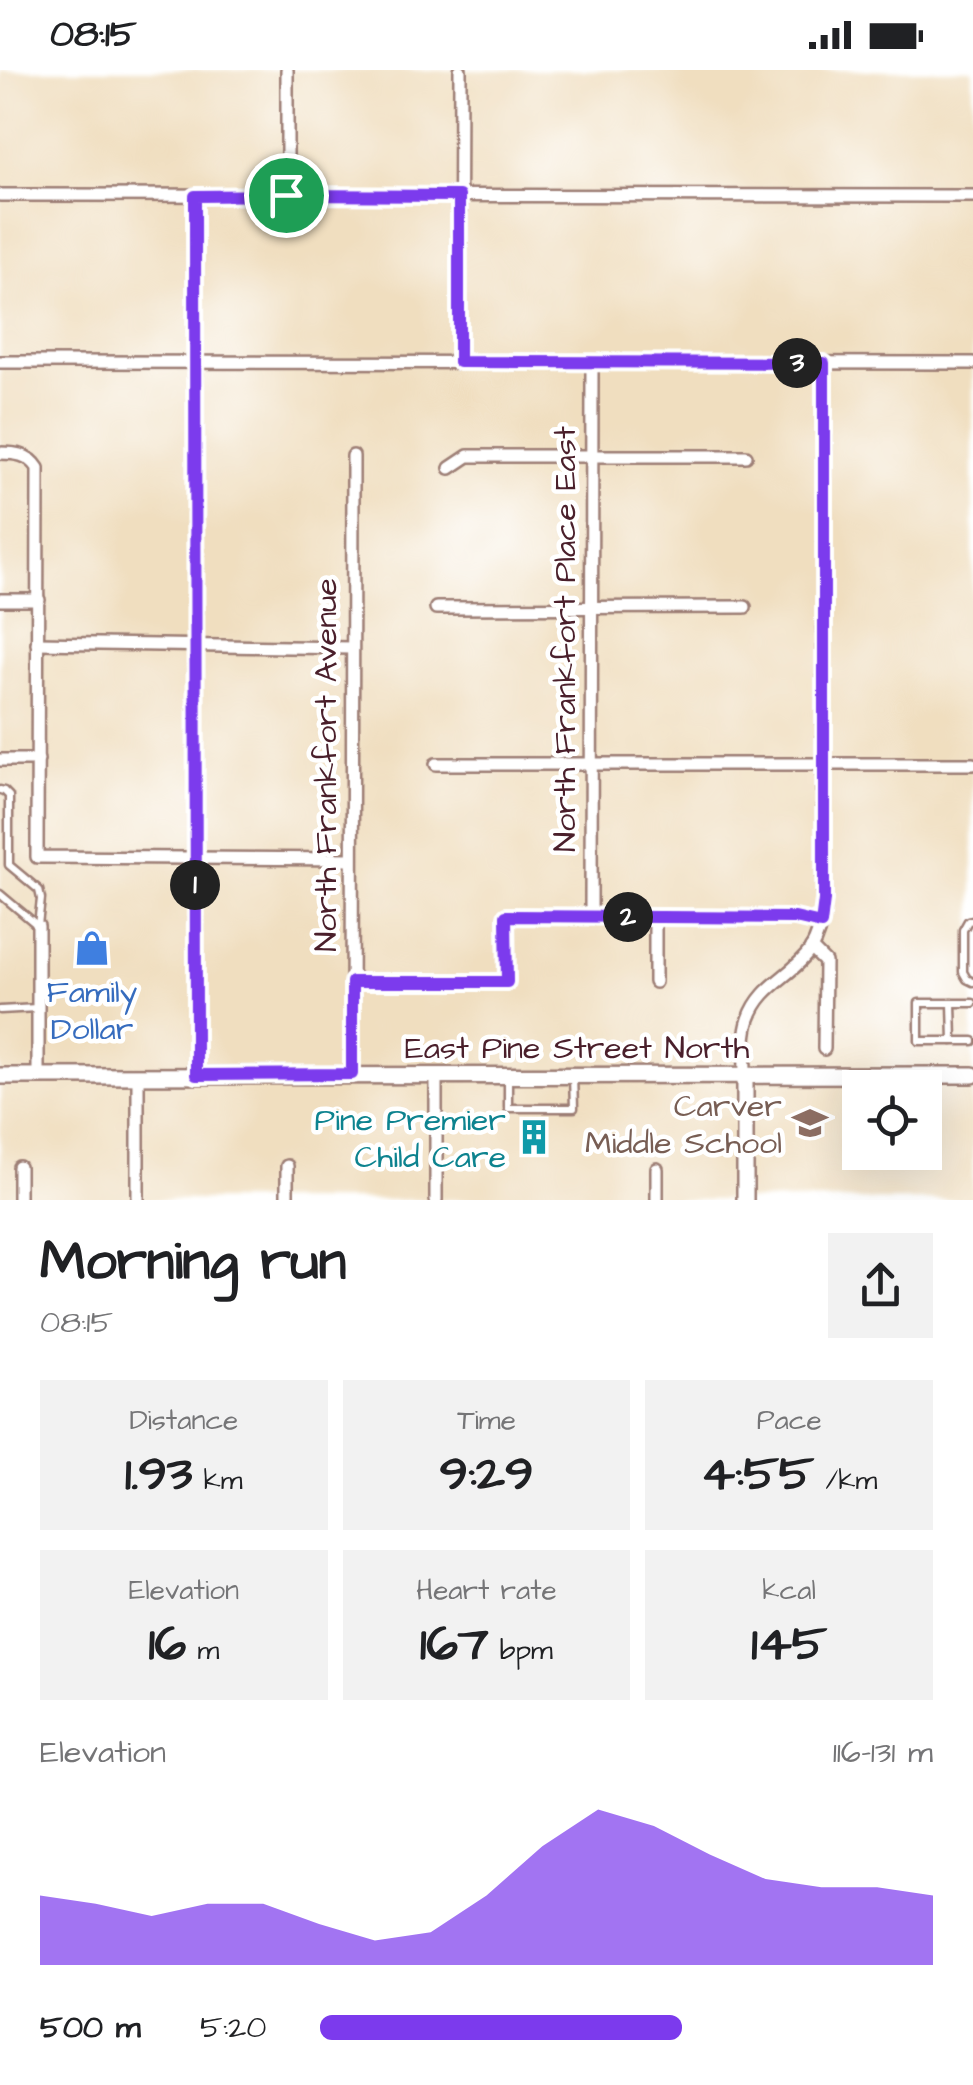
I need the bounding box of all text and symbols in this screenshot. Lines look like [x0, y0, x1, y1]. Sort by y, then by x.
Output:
text: 08:15 [50, 9, 137, 61]
pin [244, 153, 329, 238]
icon: arrive [259, 168, 314, 223]
pin: 3 [772, 338, 822, 388]
text: 3 [790, 343, 804, 382]
street label: North Frankfort Place East [543, 426, 588, 852]
street label: North Frankfort Avenue [304, 578, 349, 952]
pin: 1 [170, 860, 220, 910]
text: 1 [193, 865, 197, 904]
pin: 2 [603, 892, 653, 942]
text: 2 [620, 897, 636, 936]
shop icon: Family Dollar [73, 929, 111, 967]
place label: Family Dollar [47, 970, 137, 1052]
street label: East Pine Street North [405, 1026, 749, 1071]
map controls [842, 1070, 942, 1170]
button: locate [842, 1070, 942, 1170]
place label: Carver Middle School [585, 1084, 782, 1166]
place label: Pine Premier Child Care [315, 1098, 506, 1180]
school or university icon: Carver Middle School [791, 1104, 829, 1142]
building icon: Pine Premier Child Care [515, 1118, 553, 1156]
text: Morning run [40, 1224, 346, 1300]
button: share [828, 1233, 933, 1338]
text: 08:15 [40, 1300, 113, 1345]
text: Distance [129, 1401, 238, 1440]
text: Time [457, 1401, 516, 1440]
text: Pace [757, 1401, 822, 1440]
text: 1.93 [125, 1440, 192, 1509]
text: 9:29 [440, 1440, 533, 1509]
text: 4:55 [701, 1440, 814, 1509]
text: km [192, 1461, 243, 1500]
text: /km [814, 1461, 877, 1500]
text: Elevation [129, 1571, 239, 1610]
text: Heart rate [416, 1571, 557, 1610]
text: kcal [762, 1571, 816, 1610]
text: 16 [148, 1610, 186, 1679]
text: 167 [420, 1610, 489, 1679]
text: 145 [751, 1610, 827, 1679]
text: m [186, 1631, 219, 1670]
text: bpm [489, 1631, 553, 1670]
text: Elevation [40, 1730, 166, 1775]
text: 116–131 m [833, 1730, 933, 1775]
text: 500 m [40, 2005, 141, 2050]
text: 5:20 [200, 2005, 267, 2050]

